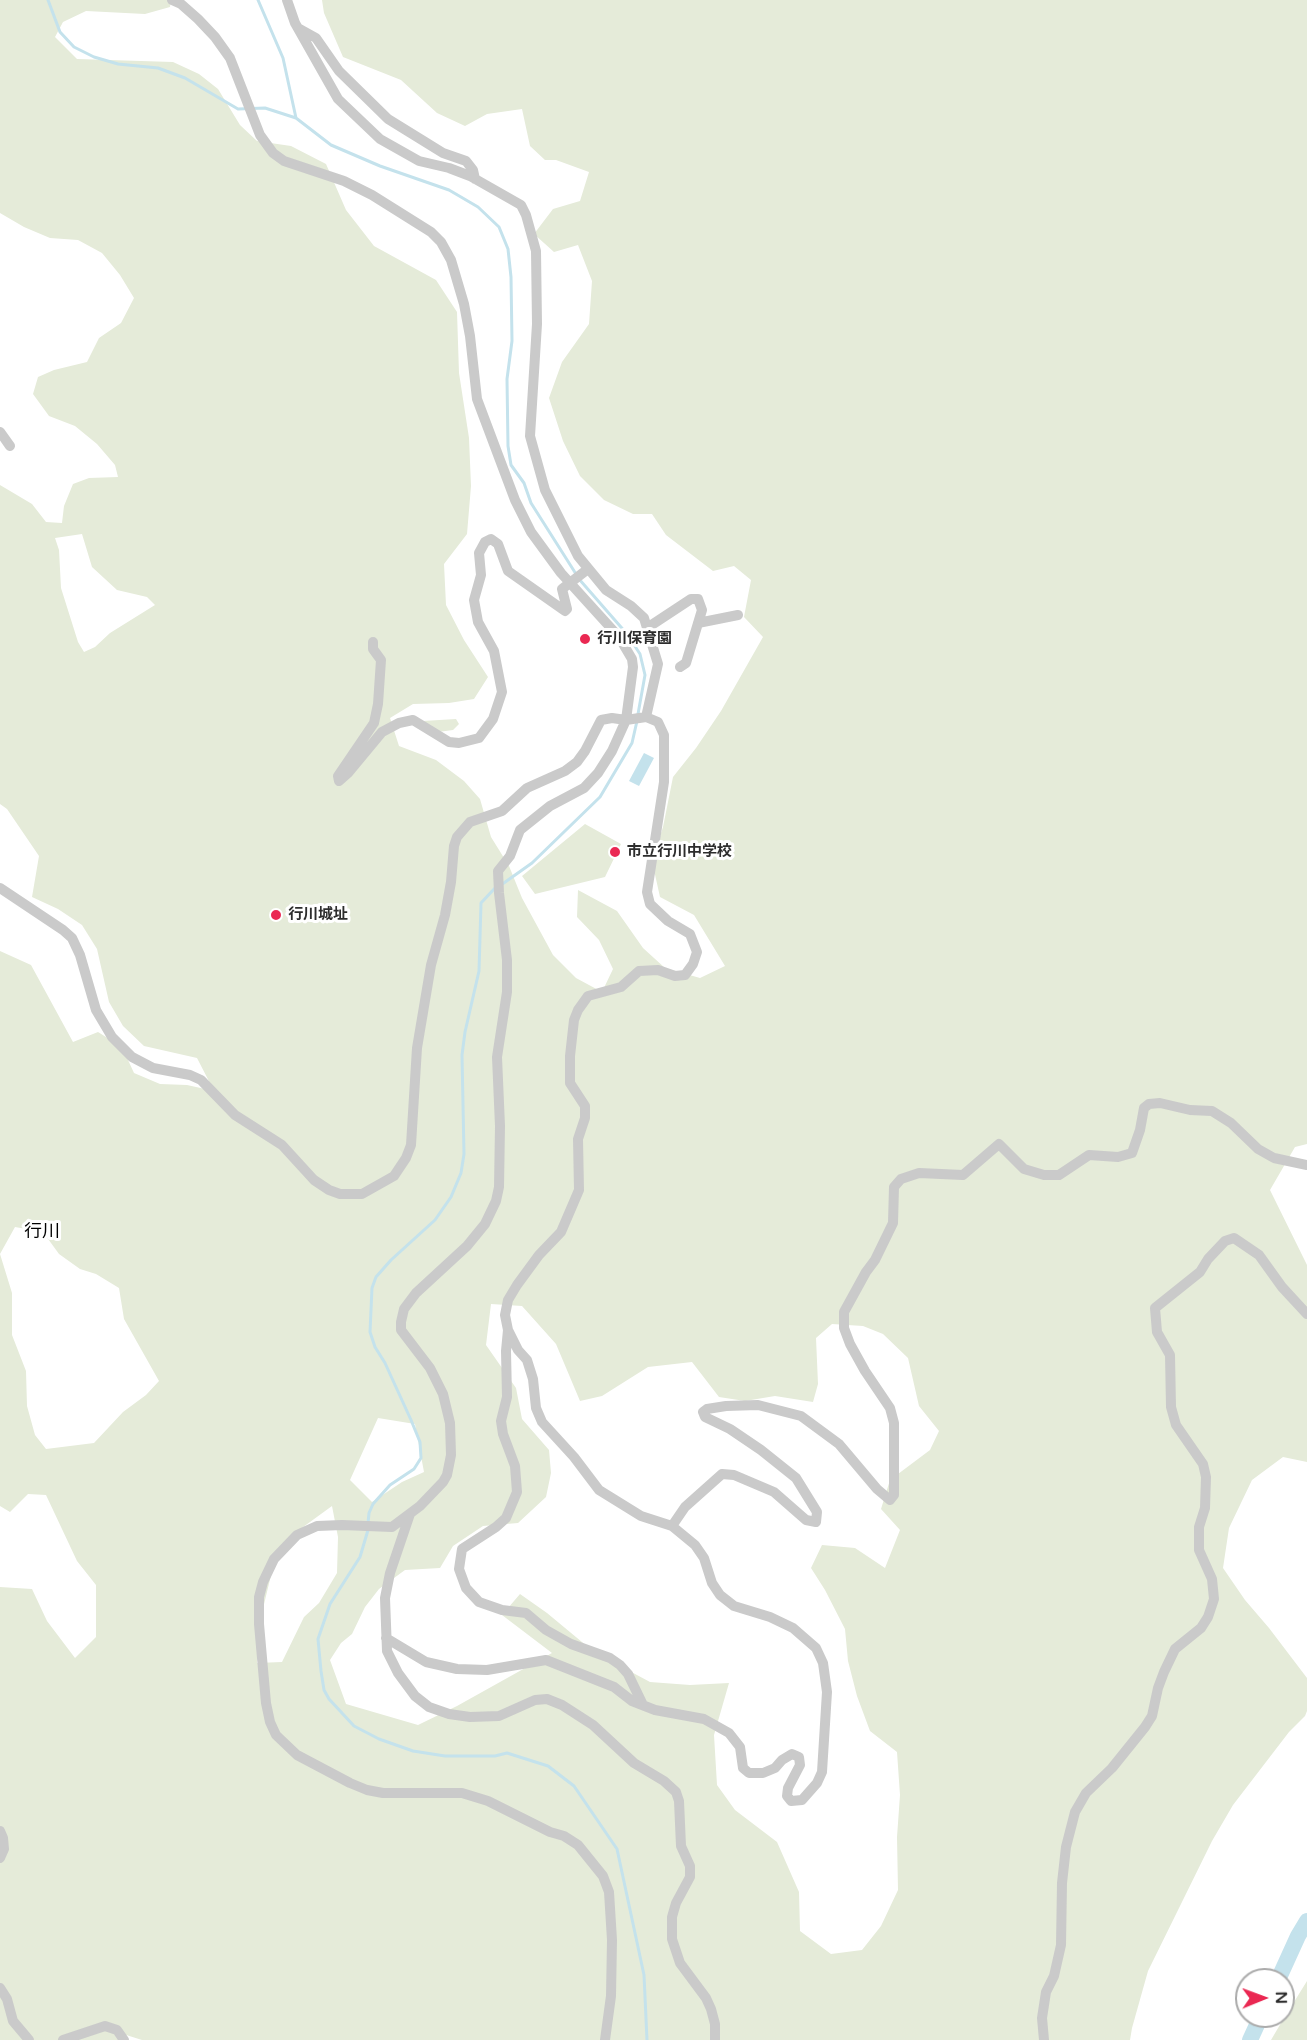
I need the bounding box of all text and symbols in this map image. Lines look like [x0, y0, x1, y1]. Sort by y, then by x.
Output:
place label: 行川保育園 [597, 630, 672, 648]
marker: 行川保育園 [578, 632, 592, 646]
place label: 市立行川中学校 [627, 843, 732, 861]
marker: 市立行川中学校 [608, 845, 622, 859]
place label: 行川城址 [288, 906, 348, 924]
marker: 行川城址 [269, 908, 283, 922]
district label: 行川 [24, 1221, 60, 1243]
north arrow [1235, 1968, 1295, 2028]
text: N [1271, 1991, 1291, 2004]

